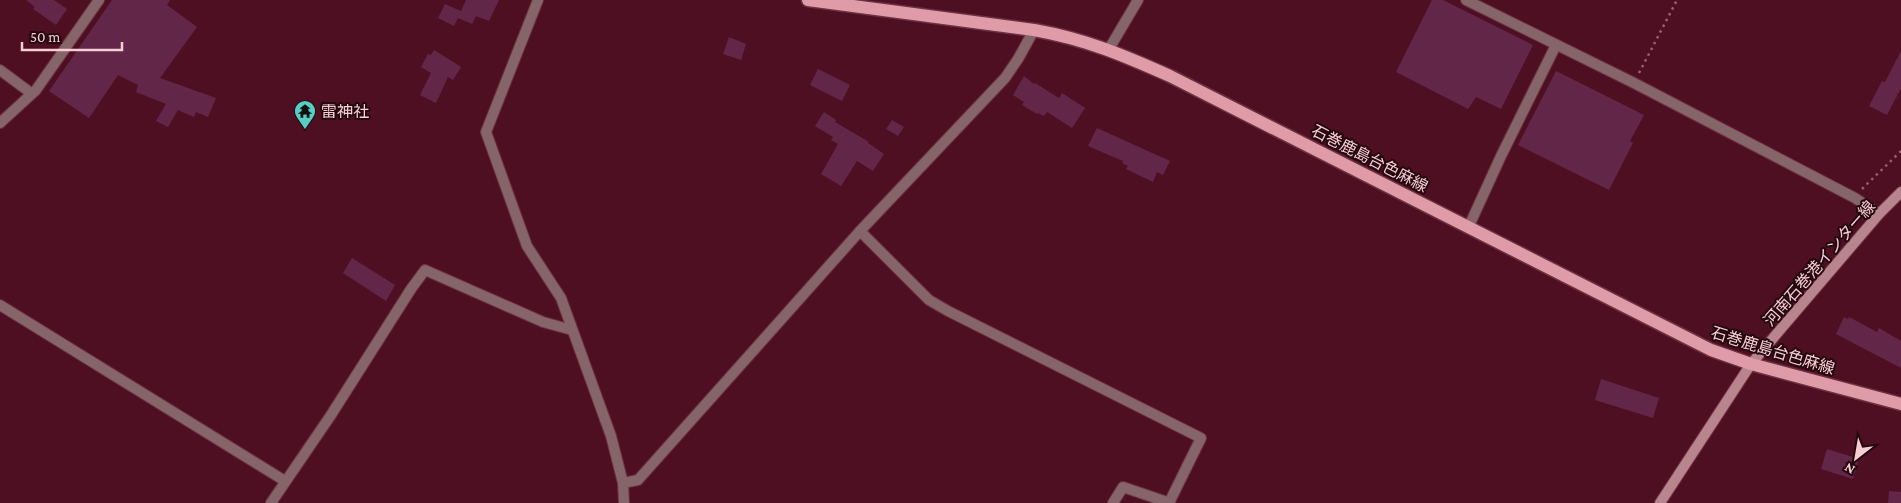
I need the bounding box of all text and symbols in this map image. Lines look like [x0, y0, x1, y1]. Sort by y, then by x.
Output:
scale bar [22, 20, 122, 52]
text: 50 m [30, 29, 60, 45]
temple icon: 雷神社 [293, 99, 317, 130]
place label: 雷神社 [321, 103, 369, 120]
street label: 石巻鹿島台色麻線 [1309, 122, 1431, 195]
street label: 河南石巻港インター線 [1760, 197, 1878, 329]
street label: 石巻鹿島台色麻線 [1709, 324, 1837, 377]
north arrow [1831, 433, 1881, 483]
text: N [1841, 460, 1858, 478]

